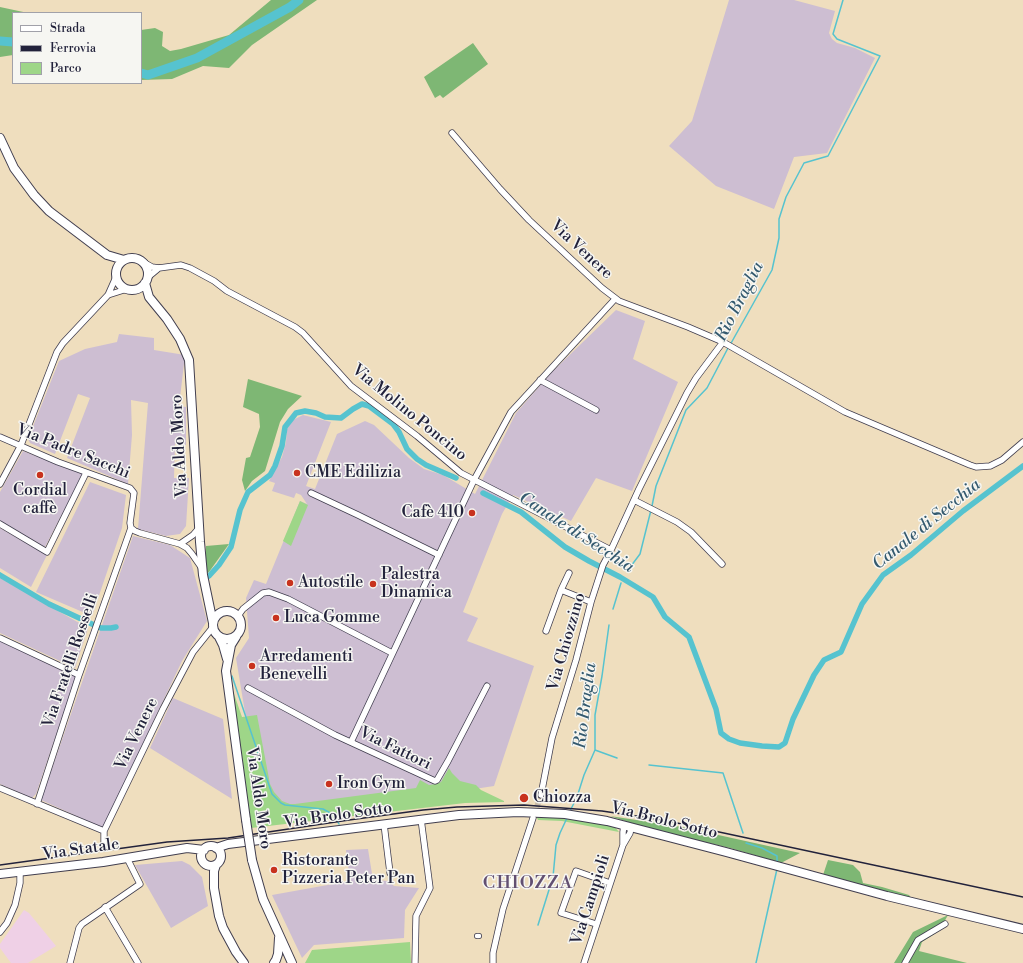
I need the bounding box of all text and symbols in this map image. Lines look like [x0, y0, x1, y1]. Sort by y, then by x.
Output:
legend [12, 12, 142, 84]
text: Strada [50, 21, 85, 36]
text: Ferrovia [50, 41, 96, 56]
text: Parco [50, 61, 82, 76]
street label: Via Venere [546, 216, 616, 284]
water label: Rio Braglia [711, 259, 769, 345]
street label: Via Molino Poncino [348, 361, 470, 465]
street label: Via Aldo Moro [168, 394, 192, 498]
street label: Via Padre Sacchi [13, 420, 133, 484]
place label: CME Edilizia [305, 463, 401, 483]
marker: CME Edilizia [292, 468, 302, 478]
marker: Cordial caffè [35, 470, 45, 480]
water label: Canale di Secchia [869, 475, 985, 575]
place label: Cordial caffè [13, 481, 67, 519]
water label: Canale di Secchia [515, 488, 637, 578]
place label: Cafè 410 [402, 503, 464, 523]
marker: Cafè 410 [467, 508, 477, 518]
place label: Palestra Dinamica [381, 565, 452, 603]
place label: Autostile [298, 573, 363, 593]
marker: Autostile [285, 578, 295, 588]
marker: Palestra Dinamica [368, 579, 378, 589]
street label: Via Fratelli Rosselli [39, 591, 103, 731]
street label: Via Chiozzino [544, 591, 590, 693]
place label: Luca Gomme [284, 608, 380, 628]
marker: Luca Gomme [271, 613, 281, 623]
place label: Arredamenti Benevelli [260, 647, 353, 685]
marker: Arredamenti Benevelli [247, 661, 257, 671]
water label: Rio Braglia [571, 662, 601, 750]
street label: Via Venere [111, 695, 163, 773]
street label: Via Fattori [356, 723, 434, 775]
street label: Via Aldo Moro [241, 746, 275, 850]
place label: Iron Gym [337, 774, 405, 794]
marker: Iron Gym [324, 779, 334, 789]
place label: Chiozza [533, 788, 591, 808]
marker: Chiozza [518, 792, 530, 804]
street label: Via Brolo Sotto [609, 798, 719, 844]
street label: Via Brolo Sotto [283, 799, 393, 833]
street label: Via Statale [41, 835, 121, 865]
place label: Ristorante Pizzeria Peter Pan [282, 851, 415, 889]
street label: Via Campioli [567, 852, 615, 948]
marker: Ristorante Pizzeria Peter Pan [269, 865, 279, 875]
district label: CHIOZZA [483, 873, 573, 895]

